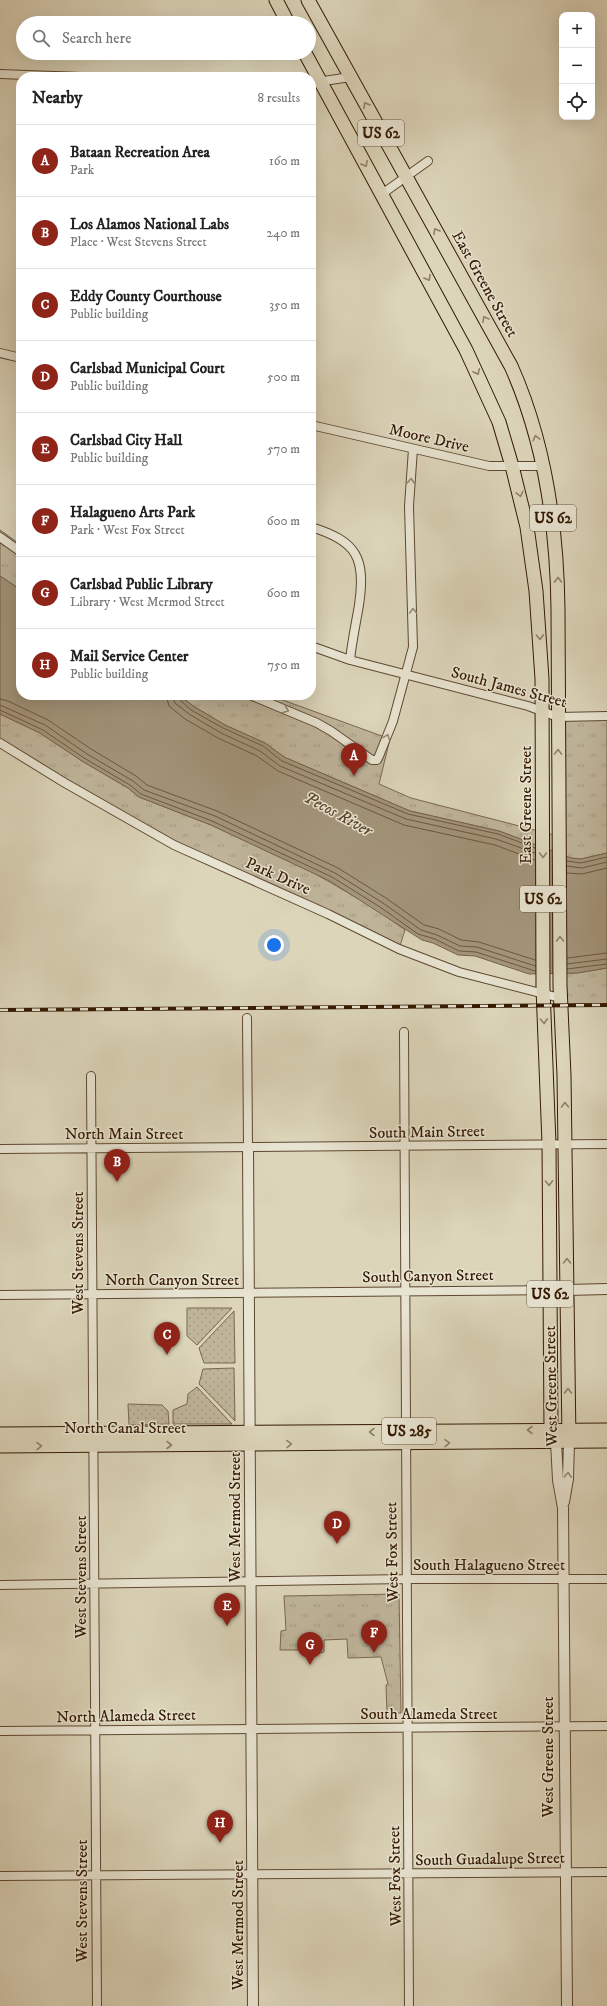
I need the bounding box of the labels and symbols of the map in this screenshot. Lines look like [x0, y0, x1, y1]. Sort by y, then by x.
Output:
one-way arrow [363, 102, 370, 109]
road number: US 62 [358, 120, 404, 146]
one-way arrow [361, 160, 368, 167]
street label: East Greene Street [447, 227, 523, 341]
one-way arrow [433, 228, 440, 235]
one-way arrow [423, 274, 431, 281]
one-way arrow [482, 316, 489, 323]
one-way arrow [472, 368, 480, 375]
street label: Moore Drive [387, 419, 471, 457]
one-way arrow [532, 435, 541, 442]
one-way arrow [406, 478, 415, 484]
one-way arrow [515, 491, 523, 498]
road number: US 62 [530, 505, 576, 531]
one-way arrow [554, 577, 562, 583]
one-way arrow [408, 608, 417, 614]
one-way arrow [535, 634, 544, 640]
street label: South James Street [449, 662, 569, 712]
one-way arrow [282, 705, 290, 713]
one-way arrow [383, 734, 391, 741]
pin: A [341, 743, 367, 776]
street label: East Greene Street [516, 746, 536, 864]
one-way arrow [554, 749, 562, 755]
water label: Pecos River [300, 786, 378, 843]
one-way arrow [539, 852, 547, 858]
street label: Park Drive [242, 853, 314, 899]
road number: US 62 [520, 886, 566, 912]
your location [264, 935, 284, 955]
one-way arrow [556, 936, 564, 942]
one-way arrow [540, 1018, 549, 1024]
one-way arrow [561, 1102, 569, 1108]
street label: South Main Street [369, 1121, 485, 1143]
street label: North Main Street [65, 1124, 183, 1144]
pin: B [104, 1149, 130, 1182]
one-way arrow [545, 1180, 553, 1186]
street label: West Stevens Street [68, 1191, 88, 1316]
one-way arrow [563, 1258, 571, 1264]
street label: South Canyon Street [362, 1265, 494, 1287]
street label: North Canyon Street [105, 1270, 239, 1290]
road number: US 62 [527, 1281, 573, 1307]
pin: C [154, 1322, 180, 1355]
street label: West Greene Street [540, 1325, 562, 1448]
one-way arrow [564, 1388, 572, 1394]
street label: North Canal Street [64, 1418, 186, 1438]
road number: US 285 [382, 1418, 436, 1444]
one-way arrow [527, 1426, 533, 1434]
one-way arrow [369, 1428, 375, 1436]
one-way arrow [444, 1438, 450, 1447]
one-way arrow [286, 1440, 292, 1448]
one-way arrow [166, 1441, 172, 1449]
one-way arrow [36, 1442, 42, 1450]
street label: West Mermod Street [225, 1452, 245, 1583]
one-way arrow [564, 1472, 572, 1478]
street label: West Fox Street [381, 1502, 403, 1603]
pin: D [324, 1511, 350, 1544]
street label: West Stevens Street [71, 1515, 91, 1640]
street label: South Halagueno Street [413, 1555, 565, 1575]
pin: E [214, 1593, 240, 1626]
pin: F [361, 1620, 387, 1653]
pin: G [297, 1632, 323, 1665]
street label: West Greene Street [538, 1696, 558, 1819]
street label: South Alameda Street [360, 1704, 498, 1724]
street label: North Alameda Street [56, 1705, 196, 1727]
pin: H [207, 1810, 233, 1843]
street label: West Fox Street [384, 1826, 406, 1927]
street label: West Stevens Street [72, 1839, 92, 1964]
street label: South Guadalupe Street [415, 1848, 565, 1870]
street label: West Mermod Street [228, 1860, 248, 1991]

